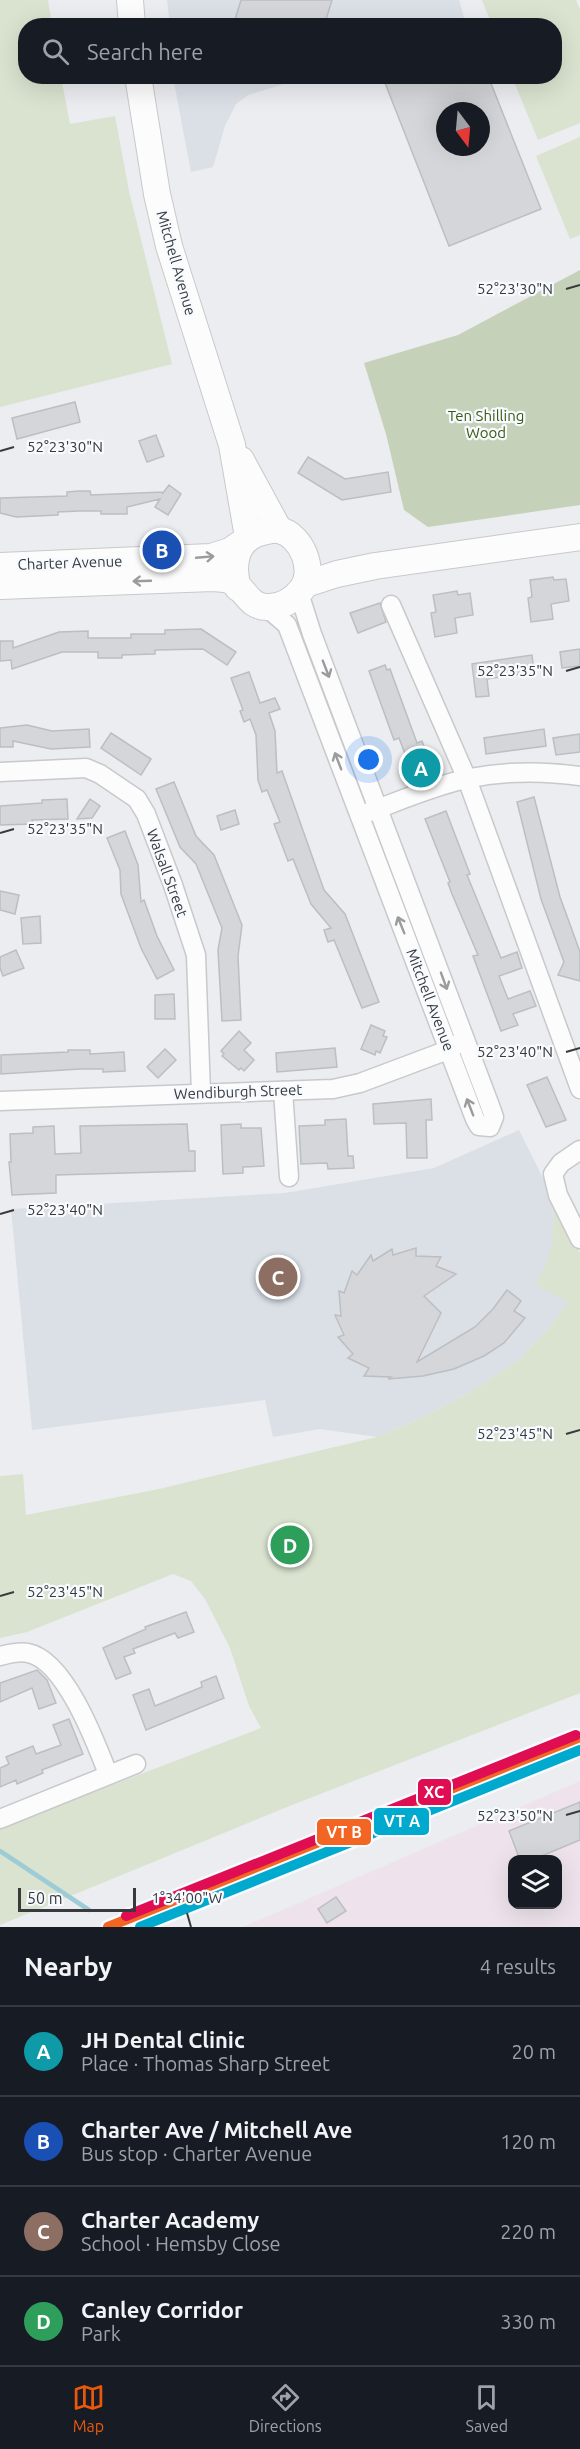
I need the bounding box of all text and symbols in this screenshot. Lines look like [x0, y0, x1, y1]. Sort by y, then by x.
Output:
search box [18, 18, 562, 84]
icon: search [39, 35, 72, 68]
text: Search here [87, 39, 203, 64]
north arrow [436, 102, 490, 156]
street label: Mitchell Avenue [153, 209, 200, 317]
text: 52°23'30"N [477, 280, 553, 297]
park label: Ten Shilling Wood [448, 407, 524, 441]
text: 52°23'30"N [27, 438, 103, 455]
pin: B [142, 528, 182, 572]
one-way arrow [195, 551, 215, 562]
street label: Charter Avenue [17, 552, 123, 573]
one-way arrow [132, 575, 152, 586]
one-way arrow [321, 659, 332, 678]
text: 52°23'35"N [477, 662, 553, 679]
your location [354, 745, 383, 774]
pin: A [402, 746, 440, 790]
one-way arrow [332, 752, 343, 771]
text: 52°23'35"N [27, 820, 103, 837]
street label: Walsall Street [144, 826, 191, 919]
one-way arrow [394, 916, 405, 934]
street label: Mitchell Avenue [403, 946, 458, 1053]
one-way arrow [440, 971, 451, 990]
text: 52°23'40"N [477, 1043, 553, 1060]
street label: Wendiburgh Street [174, 1081, 303, 1102]
one-way arrow [464, 1098, 475, 1117]
text: 52°23'40"N [27, 1201, 103, 1218]
pin: C [258, 1254, 298, 1300]
text: 52°23'45"N [477, 1425, 553, 1442]
pin: D [270, 1522, 310, 1568]
text: 52°23'45"N [27, 1583, 103, 1600]
line badge: XC [417, 1778, 452, 1806]
text: XC [424, 1783, 444, 1801]
line badge: VT A [373, 1807, 430, 1836]
text: 52°23'50"N [477, 1807, 553, 1824]
text: VT A [384, 1812, 421, 1830]
line badge: VT B [316, 1818, 372, 1846]
text: VT B [326, 1823, 362, 1841]
map controls [508, 1855, 562, 1909]
button: layers [508, 1855, 562, 1909]
scale bar [18, 1885, 136, 1912]
text: 50 m [27, 1889, 63, 1907]
text: 1°34'00"W [152, 1889, 223, 1906]
text: Nearby [24, 1952, 112, 1981]
text: 4 results [480, 1955, 556, 1978]
text: JH Dental Clinic [81, 2027, 245, 2052]
text: A [36, 2040, 51, 2063]
text: 20 m [512, 2040, 556, 2063]
text: Place · Thomas Sharp Street [81, 2052, 330, 2075]
text: Charter Ave / Mitchell Ave [81, 2117, 352, 2142]
text: B [37, 2130, 50, 2153]
text: 120 m [500, 2130, 556, 2153]
text: Bus stop · Charter Avenue [81, 2142, 312, 2165]
text: Charter Academy [81, 2207, 259, 2232]
text: C [37, 2220, 50, 2243]
text: 220 m [500, 2220, 556, 2243]
text: School · Hemsby Close [81, 2232, 281, 2255]
text: Canley Corridor [81, 2297, 243, 2322]
text: D [36, 2310, 51, 2333]
text: 330 m [500, 2310, 556, 2333]
text: Park [81, 2322, 121, 2345]
tab: Map [72, 2381, 105, 2435]
tab: Directions [249, 2381, 322, 2435]
tab: Saved [466, 2381, 508, 2435]

